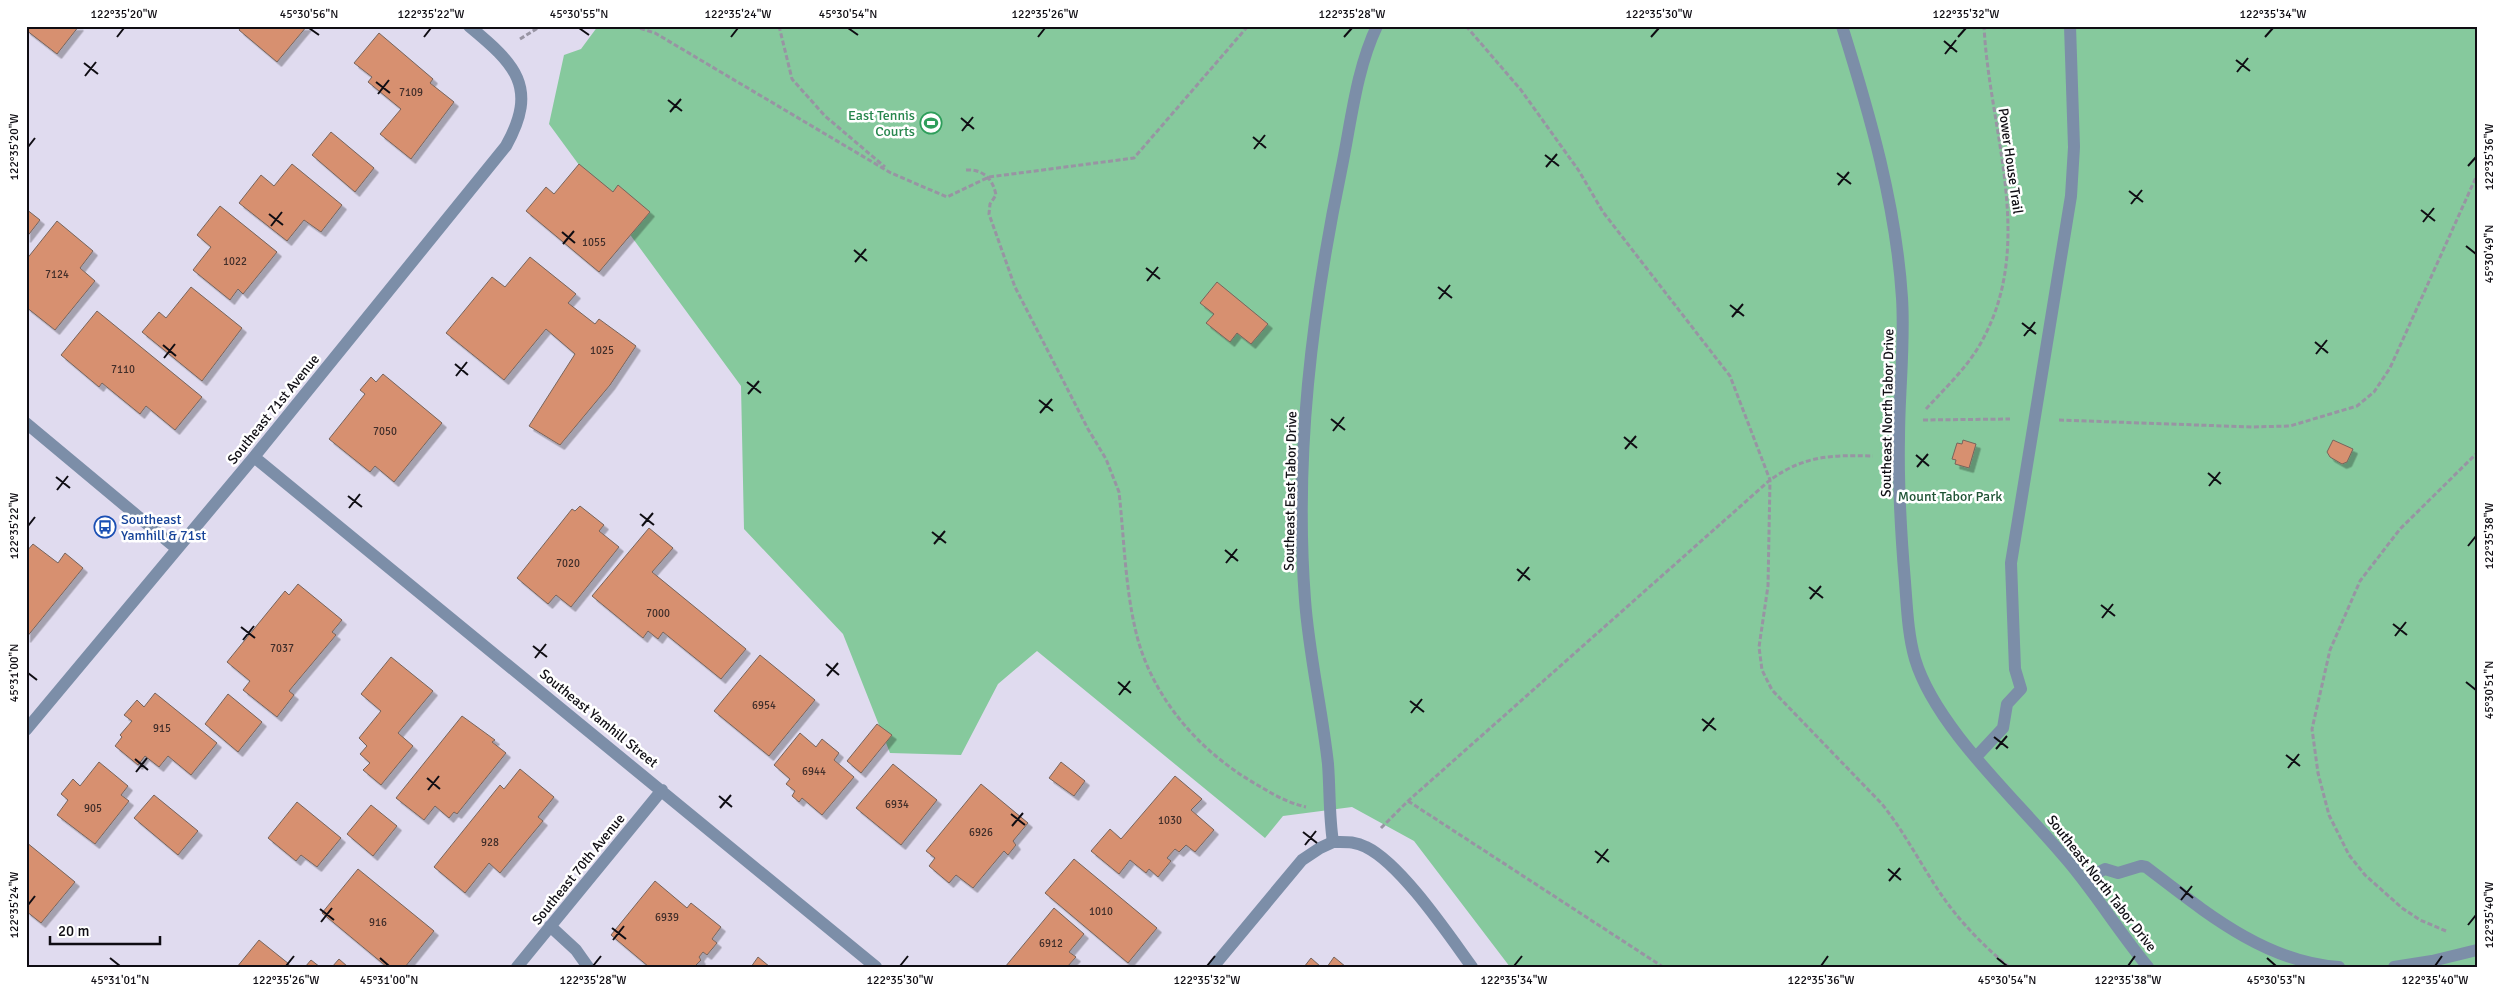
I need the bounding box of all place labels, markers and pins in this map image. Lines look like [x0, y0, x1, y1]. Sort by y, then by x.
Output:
place label: East Tennis Courts [848, 107, 915, 140]
sports icon: East Tennis Courts [919, 111, 943, 135]
place label: Southeast Yamhill & 71st [121, 511, 206, 544]
bus stop icon: Southeast Yamhill & 71st [93, 515, 117, 539]

